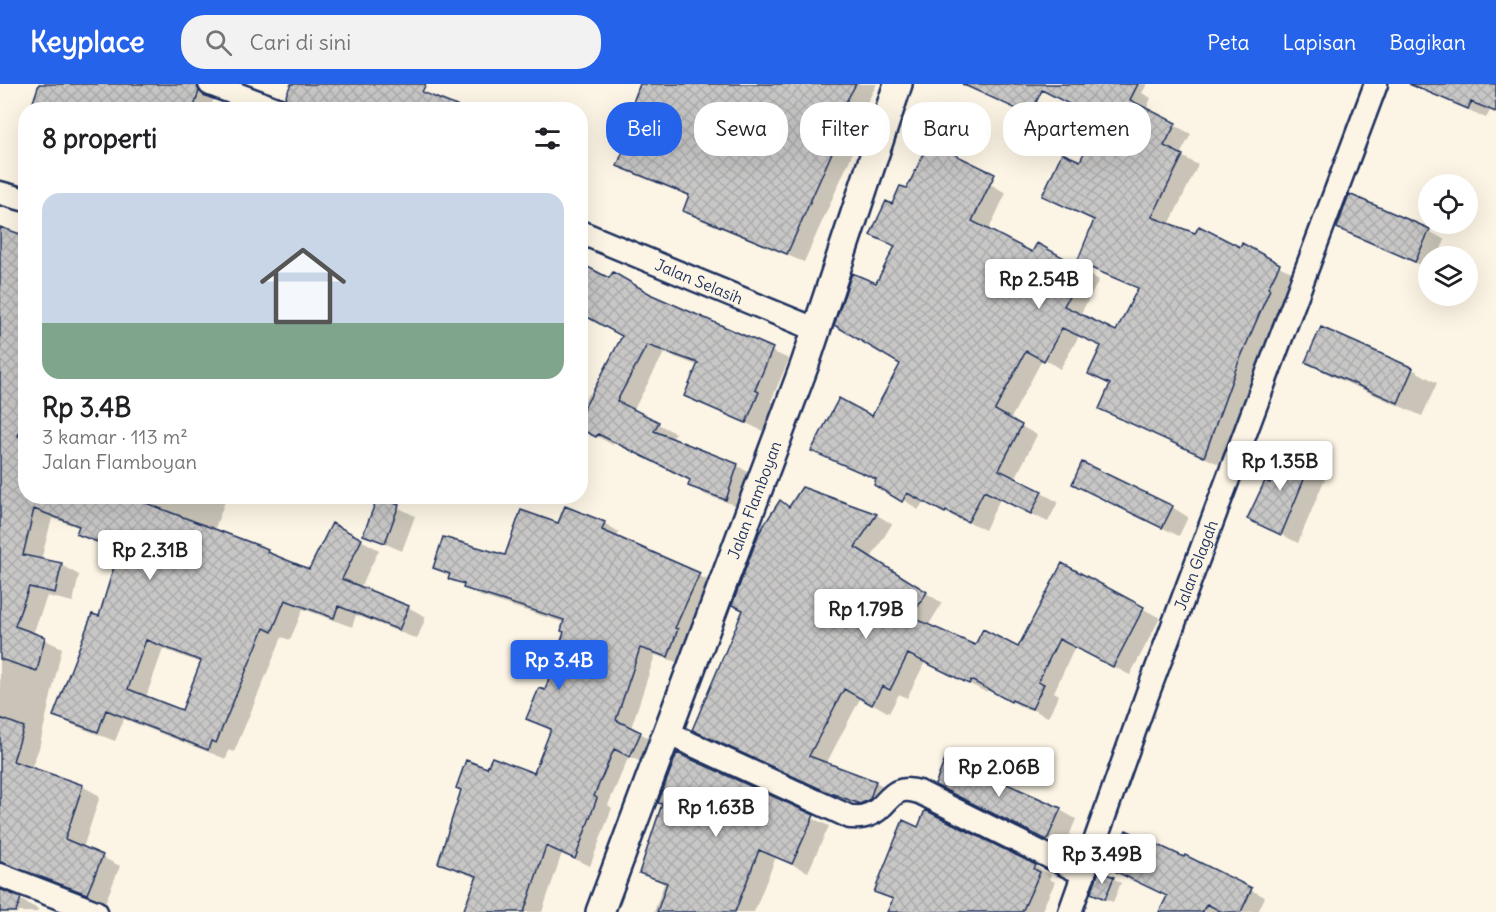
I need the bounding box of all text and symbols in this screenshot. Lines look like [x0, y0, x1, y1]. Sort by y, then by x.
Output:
search box [181, 15, 601, 69]
text: Keyplace [30, 24, 145, 60]
icon: search [202, 26, 235, 59]
text: Cari di sini [250, 28, 351, 56]
text: Peta [1207, 29, 1250, 56]
text: Lapisan [1283, 29, 1356, 56]
text: Bagikan [1389, 29, 1466, 56]
chip: Beli [606, 102, 682, 156]
chip: Sewa [694, 102, 788, 156]
chip: Filter [800, 102, 890, 156]
chip: Baru [902, 102, 991, 156]
chip: Apartemen [1003, 102, 1151, 156]
text: 8 properti [42, 122, 157, 155]
icon: filters [531, 122, 564, 155]
map controls [1418, 174, 1478, 306]
button: locate [1418, 174, 1478, 234]
icon: home [249, 232, 357, 340]
button: layers [1418, 246, 1478, 306]
street label: Jalan Selasih [652, 254, 746, 308]
pin: Rp 2.54B [977, 259, 1101, 310]
text: Rp 2.54B [999, 266, 1079, 291]
text: Rp 3.4B [42, 391, 131, 424]
text: 3 kamar · 113 m² [42, 424, 188, 449]
street label: Jalan Flamboyan [723, 438, 785, 562]
pin: Rp 1.35B [1218, 441, 1342, 492]
text: Rp 1.35B [1242, 448, 1318, 473]
text: Jalan Flamboyan [42, 449, 197, 474]
street label: Jalan Glagah [1170, 517, 1222, 613]
pin: Rp 2.31B [88, 530, 212, 581]
text: Rp 2.31B [112, 537, 188, 562]
pin: Rp 1.79B [804, 589, 928, 640]
text: Rp 1.79B [828, 596, 904, 621]
pin: Rp 3.4B [504, 640, 614, 691]
text: Rp 3.4B [525, 647, 593, 672]
pin: Rp 2.06B [937, 747, 1061, 798]
text: Rp 2.06B [958, 754, 1040, 779]
pin: Rp 1.63B [654, 787, 778, 838]
text: Rp 1.63B [678, 794, 754, 819]
pin: Rp 3.49B [1040, 834, 1164, 885]
text: Rp 3.49B [1062, 841, 1142, 866]

